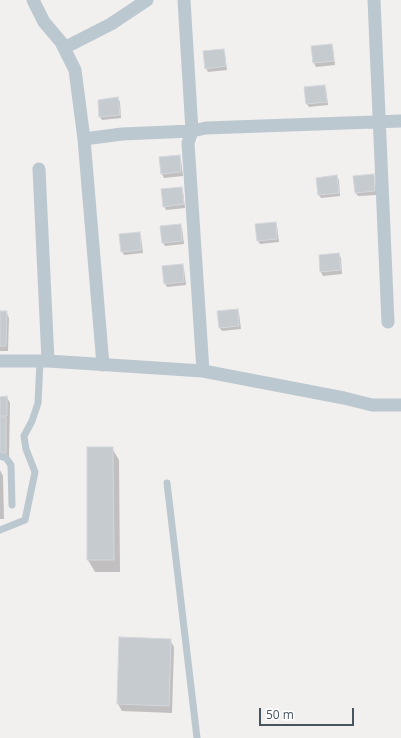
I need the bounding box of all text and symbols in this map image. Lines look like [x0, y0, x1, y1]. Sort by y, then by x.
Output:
scale bar [261, 700, 356, 726]
text: 50 m [266, 706, 294, 723]

